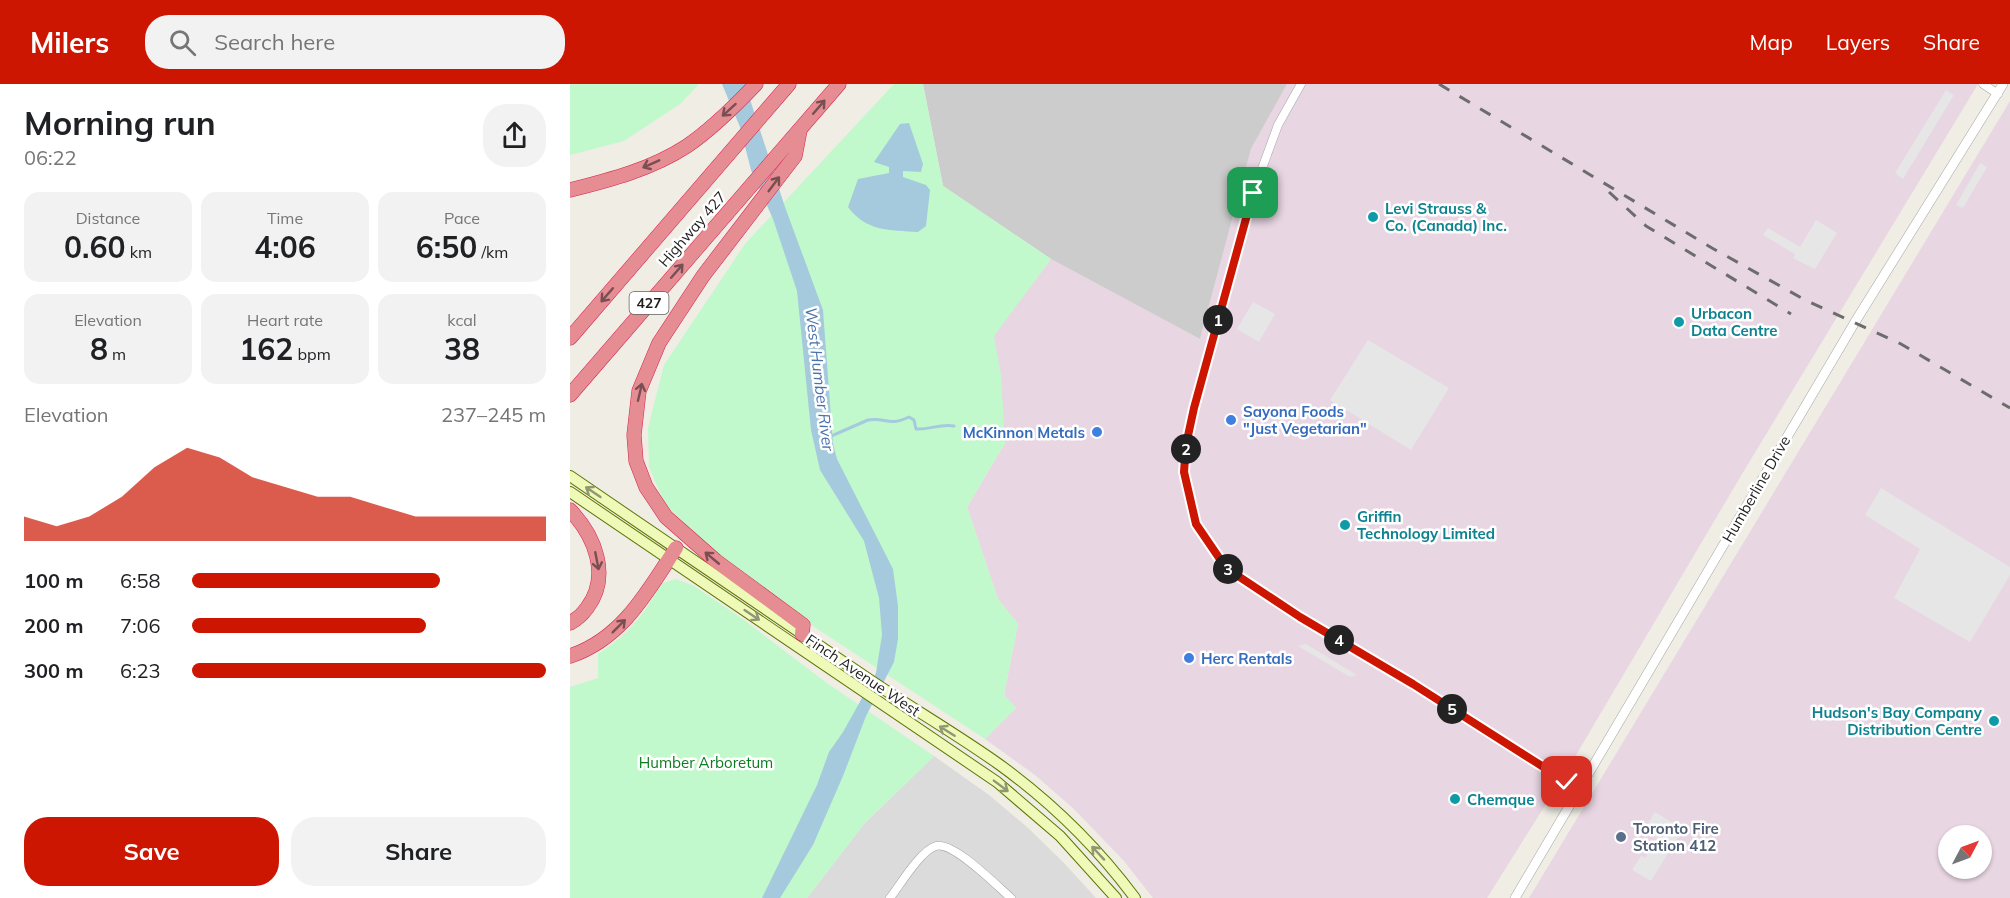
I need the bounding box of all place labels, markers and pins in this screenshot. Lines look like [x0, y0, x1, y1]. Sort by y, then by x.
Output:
pin [1227, 167, 1278, 218]
place label: Levi Strauss & Co. (Canada) Inc. [1385, 199, 1507, 235]
marker: Levi Strauss & Co. (Canada) Inc. [1366, 210, 1380, 224]
place label: Urbacon Data Centre [1691, 304, 1778, 340]
pin: 1 [1203, 305, 1233, 335]
marker: Urbacon Data Centre [1672, 315, 1686, 329]
place label: Sayona Foods "Just Vegetarian" [1243, 402, 1367, 438]
marker: Sayona Foods "Just Vegetarian" [1224, 413, 1238, 427]
place label: McKinnon Metals [963, 423, 1085, 442]
marker: McKinnon Metals [1090, 425, 1104, 439]
pin: 2 [1171, 434, 1201, 464]
place label: Griffin Technology Limited [1357, 507, 1495, 543]
marker: Griffin Technology Limited [1338, 518, 1352, 532]
pin: 3 [1213, 554, 1243, 584]
pin: 4 [1324, 625, 1354, 655]
place label: Herc Rentals [1201, 649, 1292, 668]
marker: Herc Rentals [1182, 651, 1196, 665]
pin: 5 [1437, 694, 1467, 724]
place label: Hudson's Bay Company Distribution Centre [1812, 703, 1983, 739]
marker: Hudson's Bay Company Distribution Centre [1987, 714, 2001, 728]
pin [1541, 756, 1592, 807]
place label: Chemque [1467, 790, 1535, 809]
marker: Chemque [1448, 792, 1462, 806]
place label: Toronto Fire Station 412 [1633, 819, 1719, 855]
marker: Toronto Fire Station 412 [1614, 830, 1628, 844]

